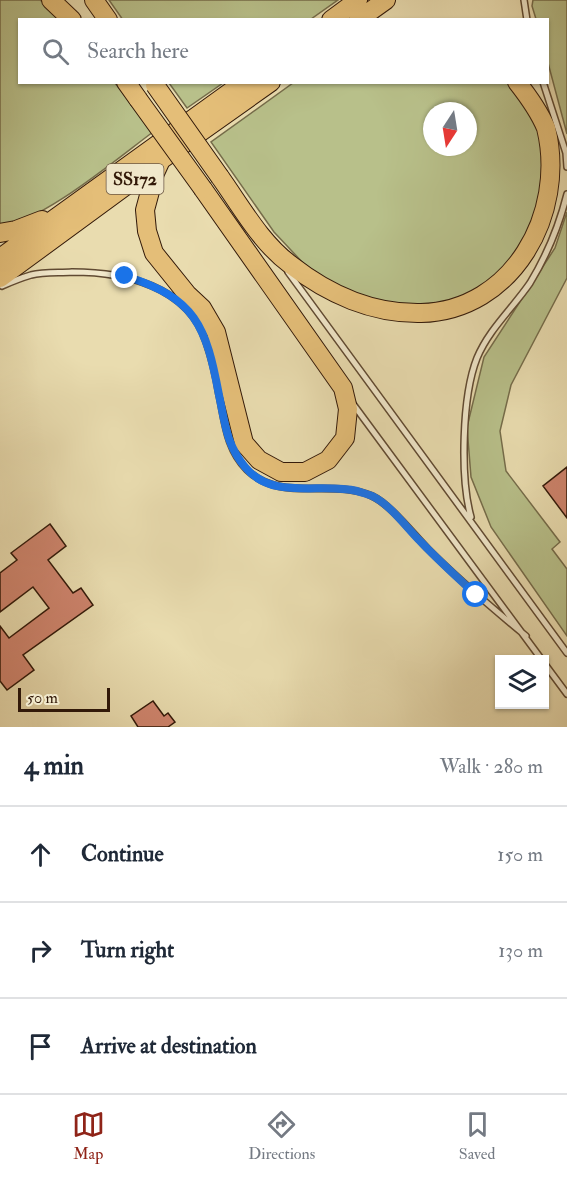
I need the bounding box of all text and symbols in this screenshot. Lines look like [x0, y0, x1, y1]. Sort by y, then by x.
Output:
search box [18, 18, 549, 84]
icon: search [39, 35, 72, 68]
text: Search here [87, 37, 189, 65]
north arrow [423, 102, 477, 156]
road number: SS172 [106, 164, 164, 194]
route end [111, 262, 137, 288]
route start [462, 581, 488, 607]
map controls [495, 655, 549, 709]
button: layers [495, 655, 549, 709]
scale bar [18, 685, 110, 712]
text: 50 m [27, 688, 58, 708]
text: 4 min [24, 750, 84, 782]
text: Walk · 280 m [440, 754, 543, 779]
icon: ahead [24, 838, 57, 871]
text: Continue [81, 840, 164, 868]
text: 150 m [497, 842, 543, 867]
icon: right [24, 934, 57, 967]
text: Turn right [81, 936, 174, 964]
text: 130 m [498, 938, 543, 963]
icon: arrive [24, 1030, 57, 1063]
text: Arrive at destination [81, 1032, 257, 1060]
tab: Map [72, 1108, 105, 1164]
tab: Directions [248, 1108, 315, 1164]
tab: Saved [459, 1108, 495, 1164]

